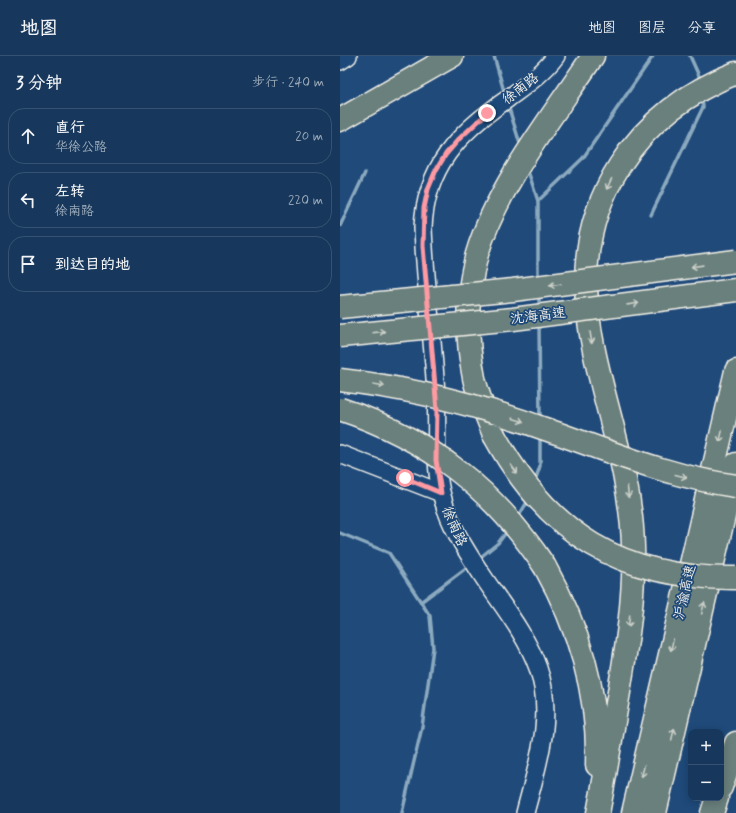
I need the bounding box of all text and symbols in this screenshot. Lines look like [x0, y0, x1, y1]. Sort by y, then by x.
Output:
text: 地图 [20, 16, 58, 41]
text: 地图 [588, 19, 616, 37]
text: 图层 [638, 19, 666, 37]
text: 分享 [688, 19, 716, 37]
street label: 徐南路 [499, 69, 543, 109]
text: 3 分钟 [16, 72, 62, 94]
text: 步行 · 240 m [252, 74, 324, 91]
route end [478, 104, 496, 122]
text: 直行 [55, 118, 85, 138]
icon: ahead [17, 125, 39, 147]
text: 20 m [295, 128, 323, 145]
text: 华徐公路 [55, 139, 107, 156]
one-way arrow [605, 178, 612, 190]
text: 左转 [55, 182, 85, 202]
icon: left [17, 189, 39, 211]
text: 220 m [288, 192, 323, 209]
text: 徐南路 [55, 203, 94, 220]
icon: arrive [17, 253, 39, 275]
text: 到达目的地 [55, 255, 130, 275]
one-way arrow [691, 262, 704, 270]
one-way arrow [549, 281, 562, 289]
one-way arrow [626, 300, 639, 308]
street label: 沈海高速 [509, 304, 567, 328]
one-way arrow [372, 328, 385, 336]
one-way arrow [587, 331, 595, 344]
one-way arrow [372, 381, 385, 389]
one-way arrow [511, 417, 524, 424]
one-way arrow [716, 429, 724, 442]
one-way arrow [510, 463, 518, 474]
route start [396, 469, 414, 487]
one-way arrow [674, 472, 687, 480]
one-way arrow [624, 485, 632, 498]
street label: 徐南路 [437, 504, 471, 549]
street label: 沪渝高速 [670, 563, 700, 622]
one-way arrow [699, 601, 707, 614]
one-way arrow [625, 614, 633, 627]
one-way arrow [668, 638, 676, 651]
one-way arrow [670, 728, 677, 741]
map controls [688, 729, 724, 801]
button: + [688, 729, 724, 765]
one-way arrow [638, 764, 646, 777]
button: − [688, 765, 724, 801]

